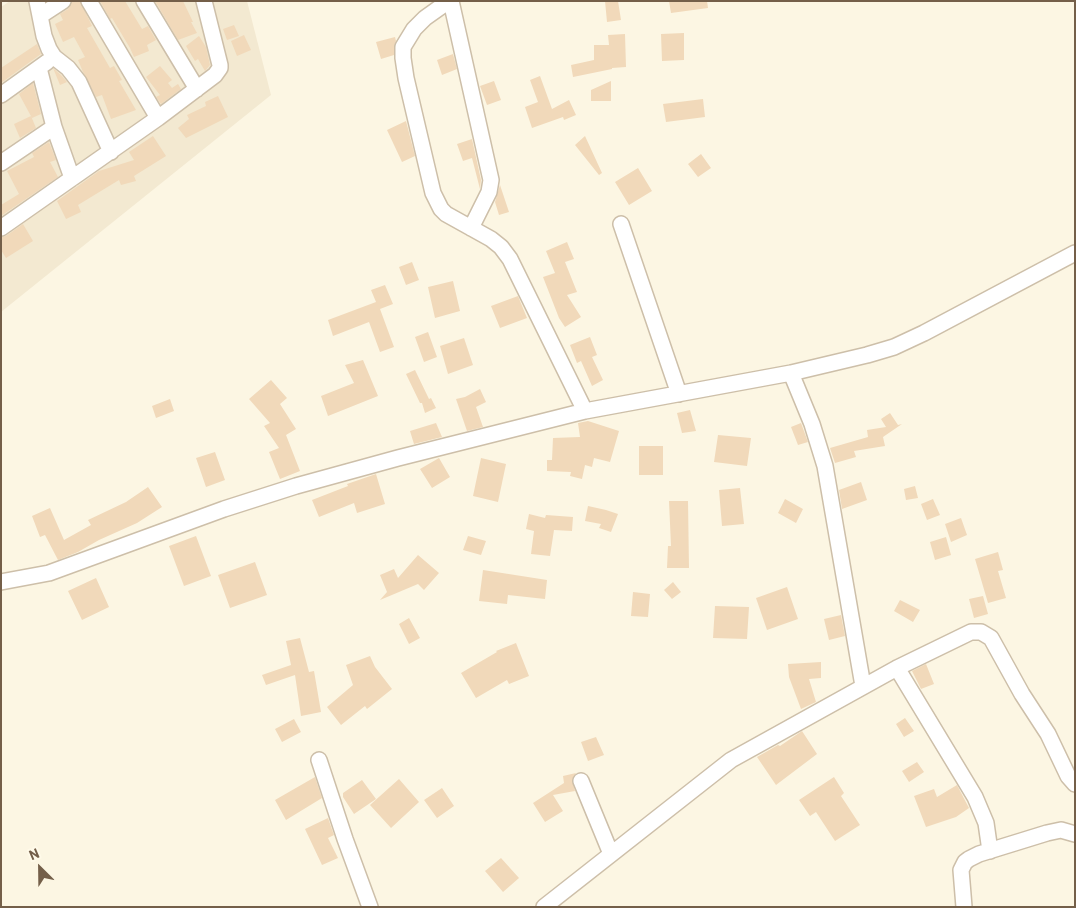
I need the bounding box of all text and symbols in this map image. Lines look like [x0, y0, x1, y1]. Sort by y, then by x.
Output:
north arrow [15, 843, 65, 893]
text: N [26, 844, 42, 863]

